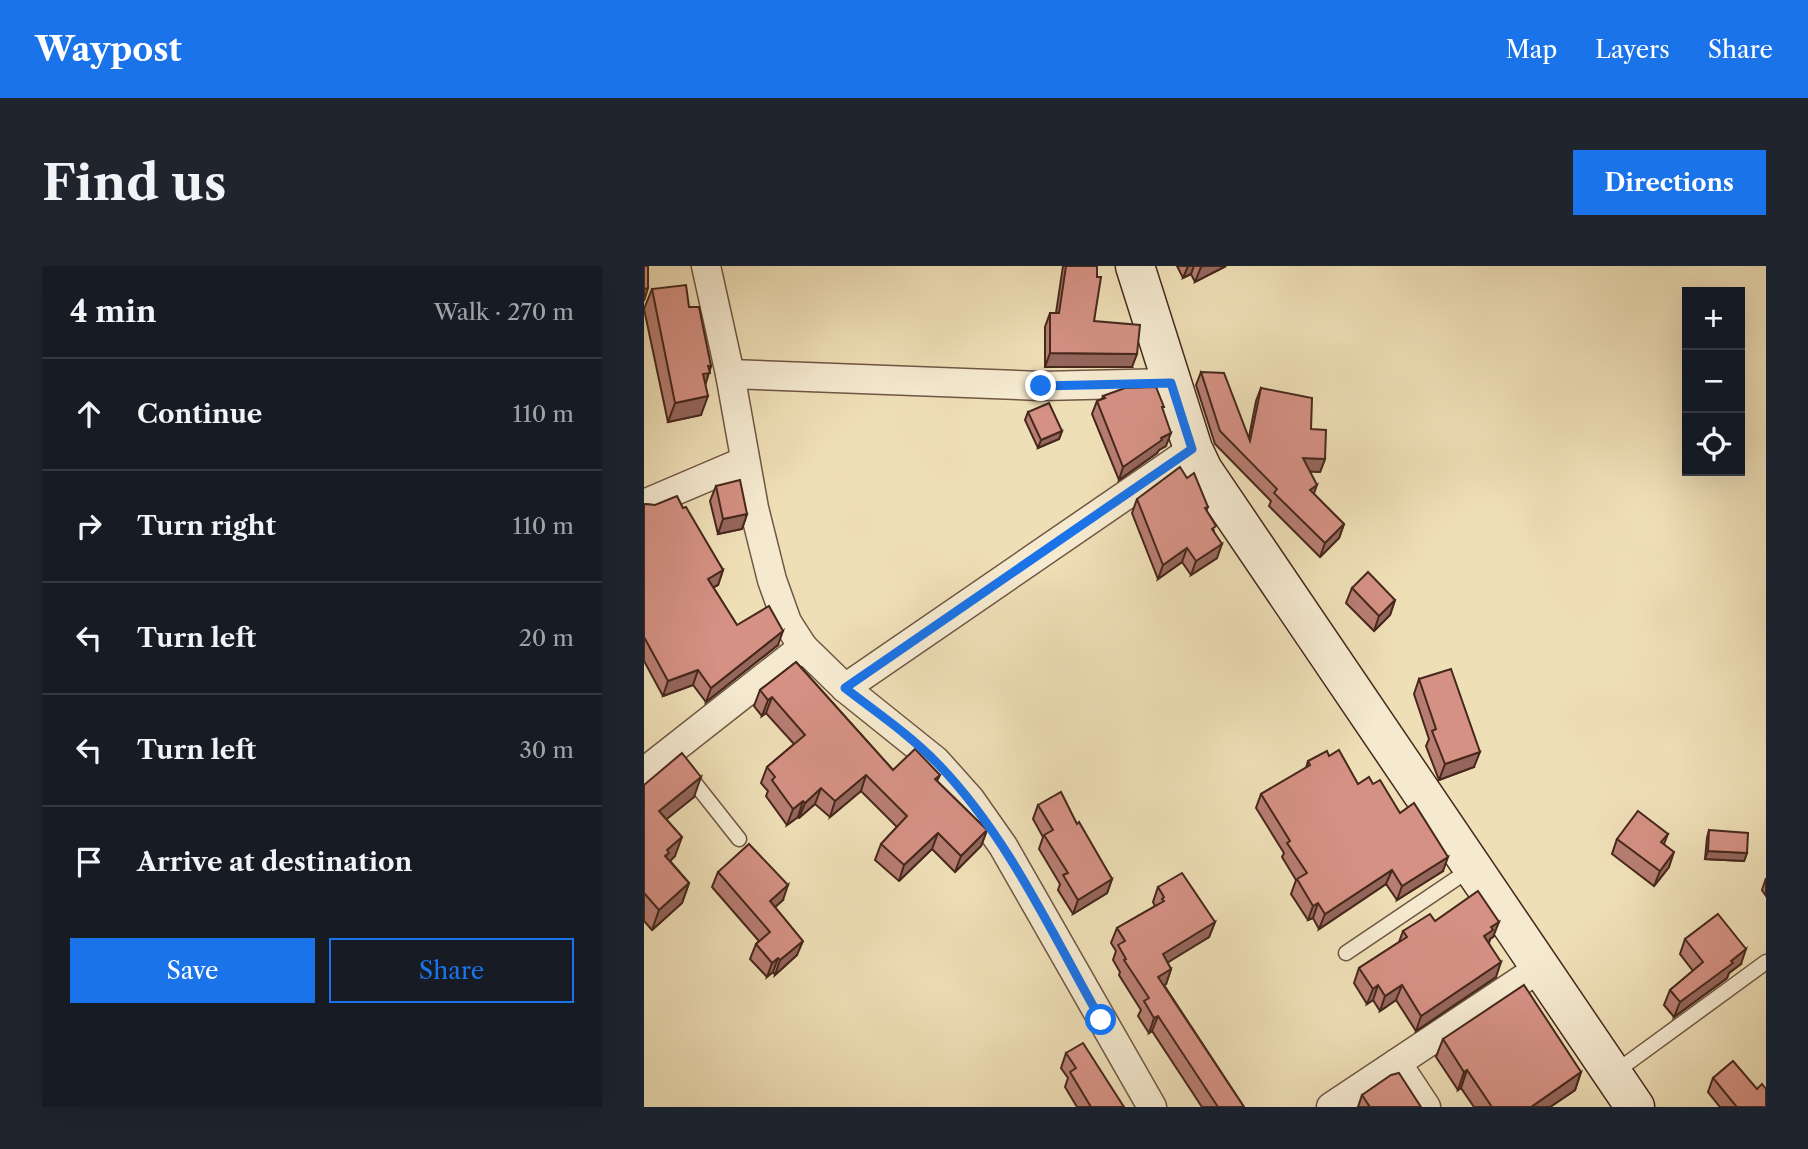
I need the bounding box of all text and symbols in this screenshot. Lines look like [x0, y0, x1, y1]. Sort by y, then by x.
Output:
text: Waypost [35, 29, 182, 70]
text: Map [1506, 35, 1557, 64]
text: Layers [1595, 35, 1670, 64]
text: Share [1708, 35, 1773, 64]
button: Directions [1573, 150, 1766, 215]
text: Find us [42, 152, 226, 213]
map controls [1682, 287, 1745, 476]
button: + [1682, 287, 1745, 350]
text: 4 min [70, 293, 156, 330]
text: Walk · 270 m [434, 298, 574, 326]
button: − [1682, 350, 1745, 413]
route end [1025, 370, 1056, 401]
icon: ahead [70, 395, 108, 433]
text: Continue [137, 398, 262, 430]
text: 110 m [513, 400, 574, 428]
button: locate [1682, 413, 1745, 476]
icon: right [70, 507, 108, 545]
text: Turn right [137, 510, 276, 542]
text: 110 m [513, 512, 574, 540]
icon: left [70, 619, 108, 657]
text: Turn left [137, 622, 256, 654]
text: 20 m [519, 624, 574, 652]
icon: left [70, 731, 108, 769]
text: Turn left [137, 734, 256, 766]
text: 30 m [519, 736, 574, 764]
icon: arrive [70, 843, 108, 881]
text: Arrive at destination [137, 846, 412, 878]
button: Save [70, 938, 315, 1003]
button: Share [329, 938, 574, 1003]
route start [1085, 1004, 1116, 1035]

